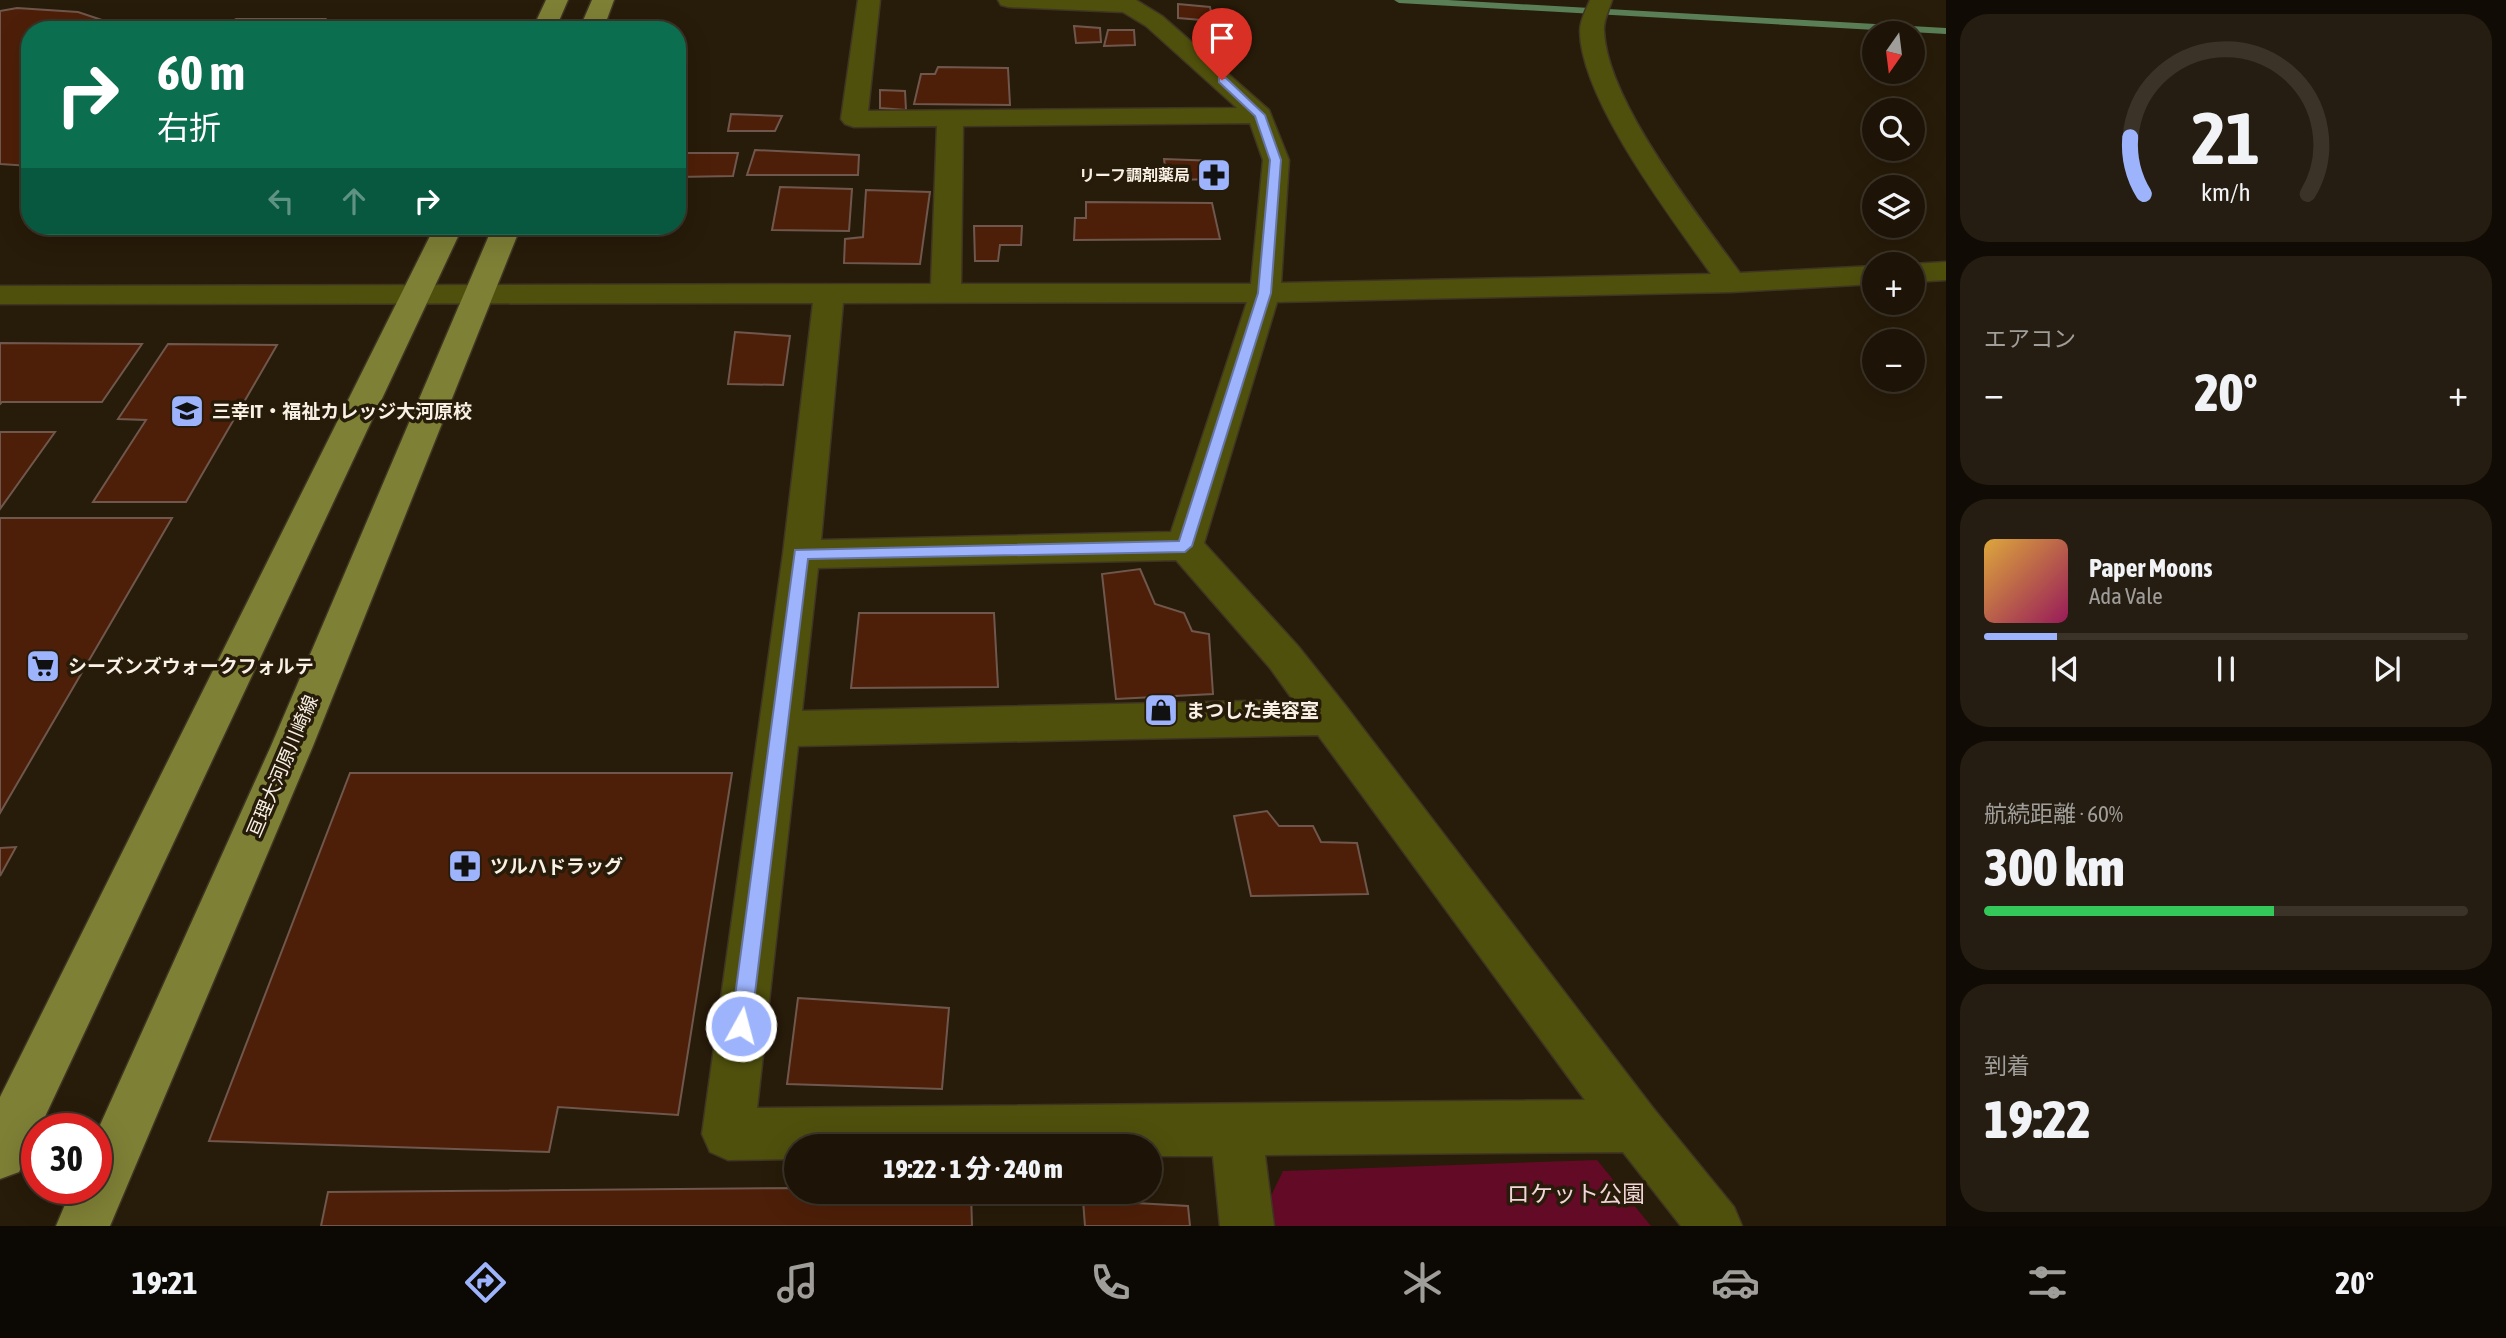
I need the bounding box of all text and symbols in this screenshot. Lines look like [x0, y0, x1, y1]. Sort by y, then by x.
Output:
pin [1192, 8, 1252, 80]
icon: arrive [1203, 19, 1241, 57]
north arrow [1862, 21, 1925, 84]
map controls [1862, 21, 1925, 392]
text: 60 m [157, 44, 245, 100]
icon: right [42, 49, 133, 140]
text: 21 [2192, 97, 2260, 180]
button: search [1862, 98, 1925, 161]
text: 右折 [157, 109, 221, 146]
pharmacy icon: リーフ調剤薬局 [1195, 156, 1233, 194]
place label: リーフ調剤薬局 [1079, 166, 1190, 184]
button: layers [1862, 175, 1925, 238]
text: km/h [2201, 178, 2251, 206]
icon: left [262, 182, 300, 220]
icon: ahead [335, 182, 373, 220]
icon: right [408, 182, 446, 220]
button: + [1862, 252, 1925, 315]
text: エアコン [1984, 326, 2076, 352]
button: − [1862, 329, 1925, 392]
text: 20° [2194, 362, 2258, 422]
text: − [1984, 371, 2004, 414]
text: + [2448, 371, 2468, 414]
school or university icon: 三幸IT・福祉カレッジ大河原校 [168, 392, 206, 430]
place label: 三幸IT・福祉カレッジ大河原校 [212, 400, 472, 422]
text: Paper Moons [2089, 553, 2212, 583]
text: Ada Vale [2089, 583, 2163, 609]
supermarket icon: シーズンズウォークフォルテ [24, 647, 62, 685]
icon: previous [2046, 650, 2084, 688]
icon: pause [2207, 650, 2245, 688]
icon: next [2368, 650, 2406, 688]
place label: シーズンズウォークフォルテ [68, 655, 314, 677]
shop icon: まつした美容室 [1142, 691, 1180, 729]
street label: 亘理大河原川崎線 [242, 692, 322, 840]
place label: まつした美容室 [1186, 699, 1319, 721]
text: 航続距離 · 60% [1984, 801, 2123, 827]
text: 300 km [1984, 837, 2125, 897]
pharmacy icon: ツルハドラッグ [446, 847, 484, 885]
place label: ツルハドラッグ [490, 855, 623, 877]
position arrow [704, 989, 778, 1063]
text: 到着 [1984, 1053, 2030, 1079]
text: 19:22 [1984, 1089, 2091, 1149]
speed limit sign: 30 [21, 1113, 112, 1204]
text: 19:22 · 1 分 · 240 m [883, 1154, 1063, 1184]
park label: ロケット公園 [1507, 1181, 1645, 1207]
icon: directions [461, 1258, 510, 1307]
icon: music [773, 1258, 822, 1307]
icon: phone [1086, 1258, 1135, 1307]
icon: climate [1398, 1258, 1447, 1307]
icon: car [1711, 1258, 1760, 1307]
icon: filters [2023, 1258, 2072, 1307]
text: 19:21 [132, 1264, 198, 1301]
text: 20° [2335, 1264, 2374, 1301]

